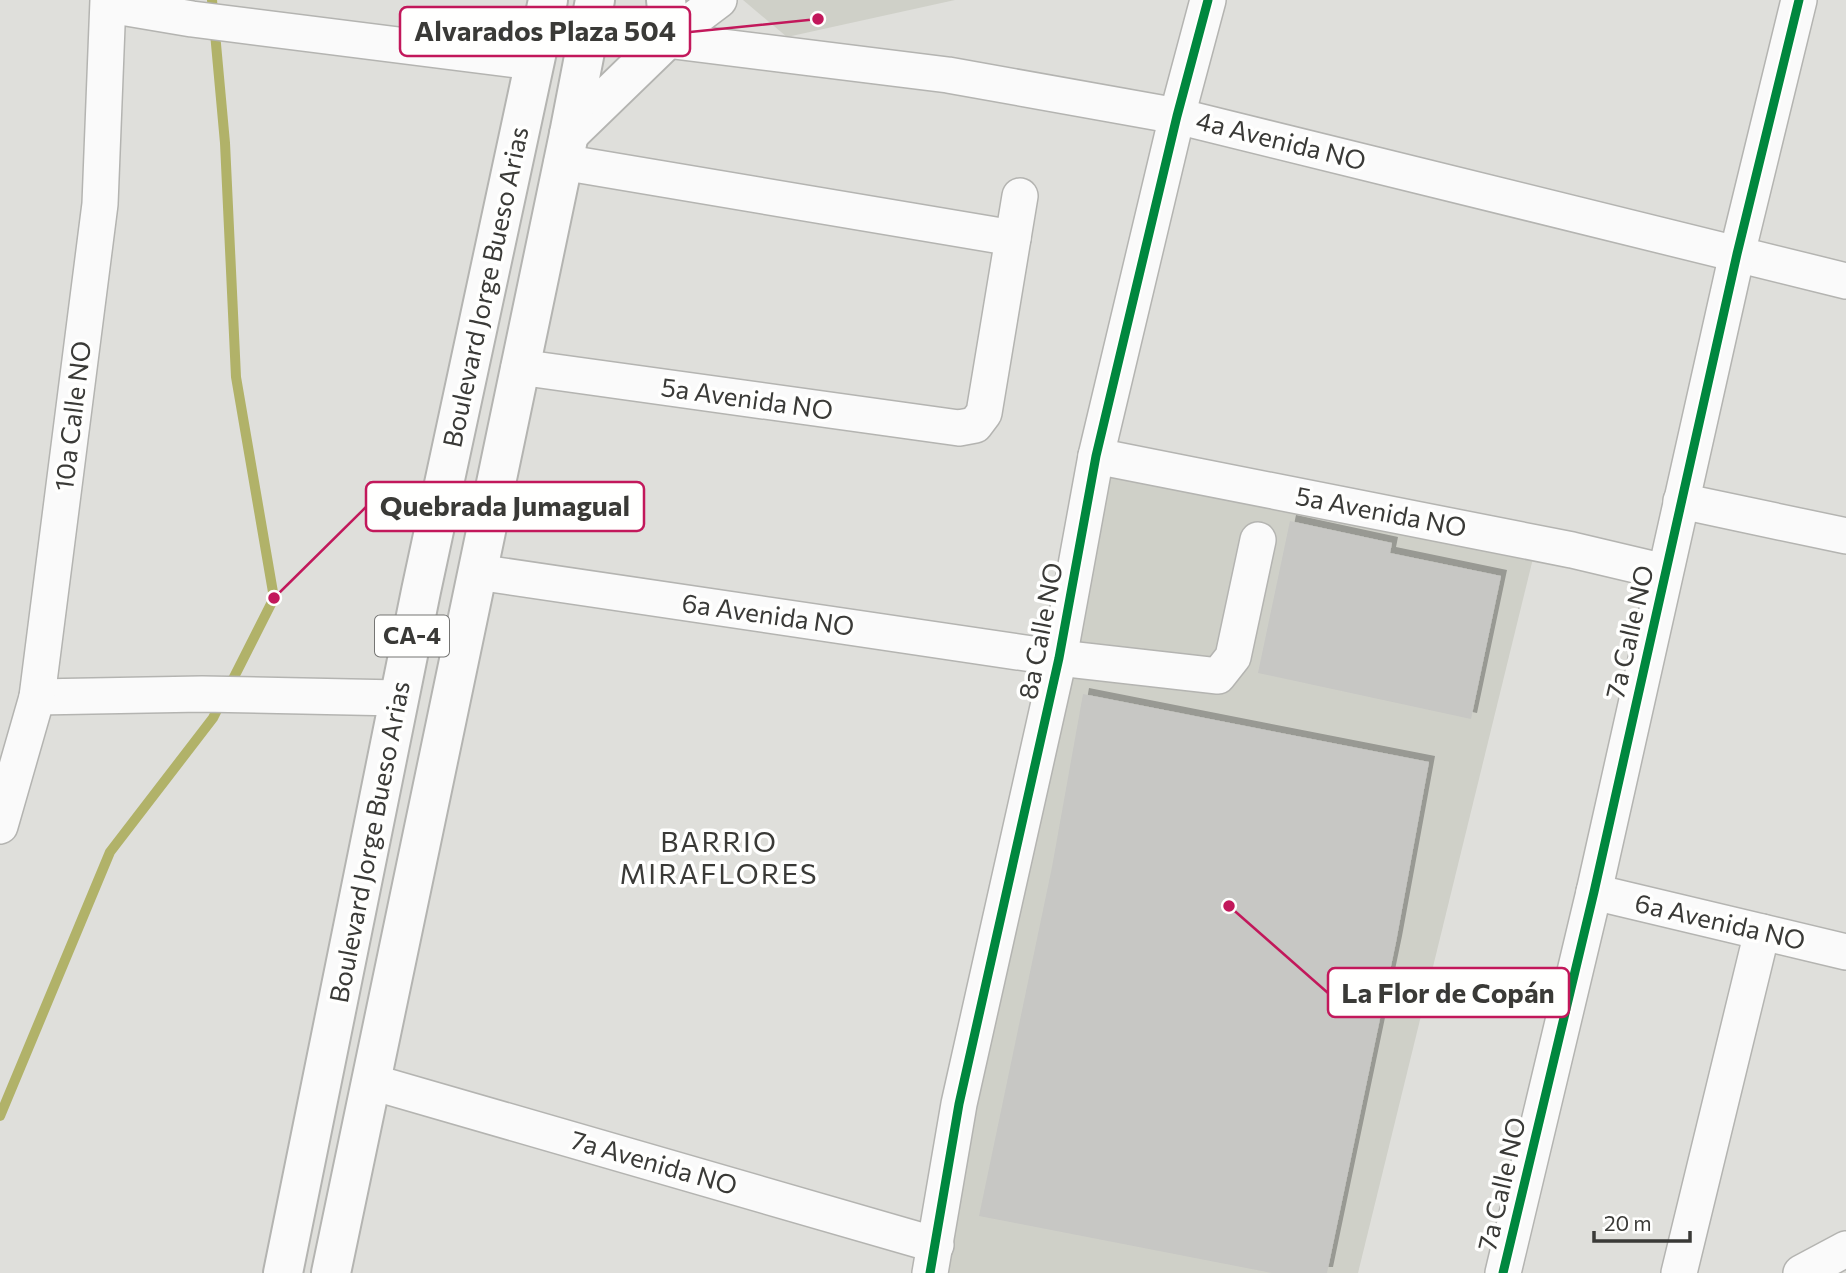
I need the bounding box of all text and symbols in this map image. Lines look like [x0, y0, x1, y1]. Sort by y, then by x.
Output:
callout: Alvarados Plaza 504 [400, 7, 690, 56]
text: Alvarados Plaza 504 [414, 13, 676, 47]
street label: 4a Avenida NO [1193, 103, 1369, 176]
street label: Boulevard Jorge Bueso Arias [435, 123, 534, 450]
street label: 10a Calle NO [47, 339, 96, 493]
street label: 5a Avenida NO [659, 370, 835, 425]
street label: 5a Avenida NO [1293, 479, 1469, 542]
callout: Quebrada Jumagual [366, 482, 644, 531]
text: Quebrada Jumagual [380, 488, 630, 522]
street label: 8a Calle NO [1011, 560, 1068, 702]
street label: 7a Calle NO [1598, 562, 1659, 701]
street label: 6a Avenida NO [680, 586, 856, 641]
road number: CA-4 [375, 616, 449, 656]
street label: Boulevard Jorge Bueso Arias [322, 678, 415, 1005]
district label: BARRIO MIRAFLORES [620, 824, 818, 890]
street label: 6a Avenida NO [1632, 886, 1809, 955]
callout: La Flor de Copán [1328, 968, 1569, 1017]
text: La Flor de Copán [1341, 975, 1555, 1009]
street label: 7a Calle NO [1470, 1114, 1531, 1253]
street label: 7a Avenida NO [568, 1123, 741, 1200]
scale bar [1594, 1200, 1690, 1244]
text: 20 m [1604, 1210, 1652, 1235]

